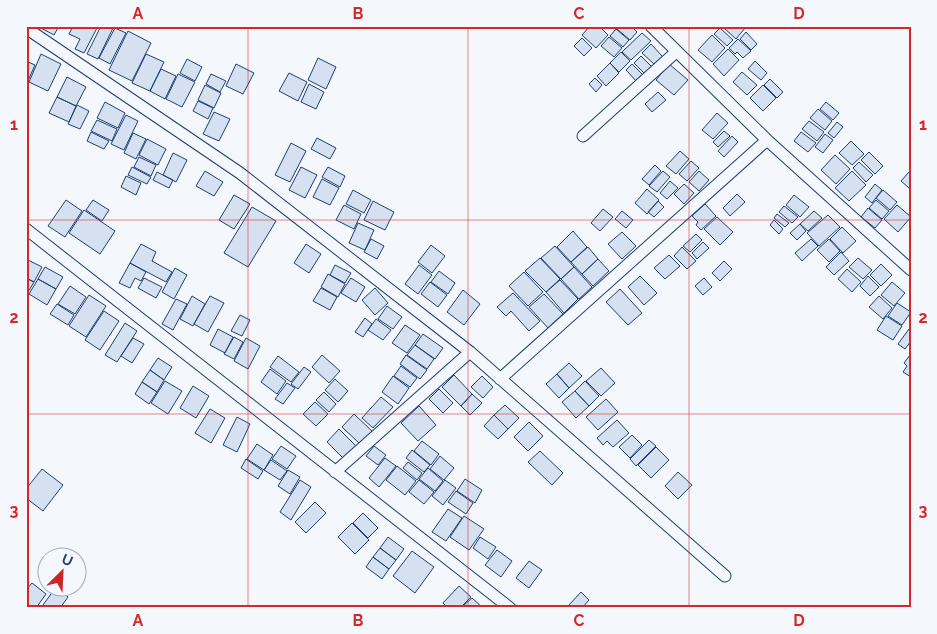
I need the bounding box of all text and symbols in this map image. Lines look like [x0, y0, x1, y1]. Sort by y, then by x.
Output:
text: A [133, 4, 144, 23]
text: B [353, 4, 364, 23]
text: C [574, 4, 585, 23]
text: D [793, 4, 805, 23]
text: 1 [10, 115, 18, 134]
text: 1 [919, 115, 927, 134]
text: 2 [9, 308, 19, 327]
text: 2 [918, 308, 928, 327]
text: 3 [10, 501, 19, 520]
text: 3 [919, 501, 928, 520]
north arrow [38, 546, 88, 596]
text: U [59, 551, 75, 570]
text: A [133, 611, 144, 630]
text: B [353, 611, 364, 630]
text: C [574, 611, 585, 630]
text: D [793, 611, 805, 630]

